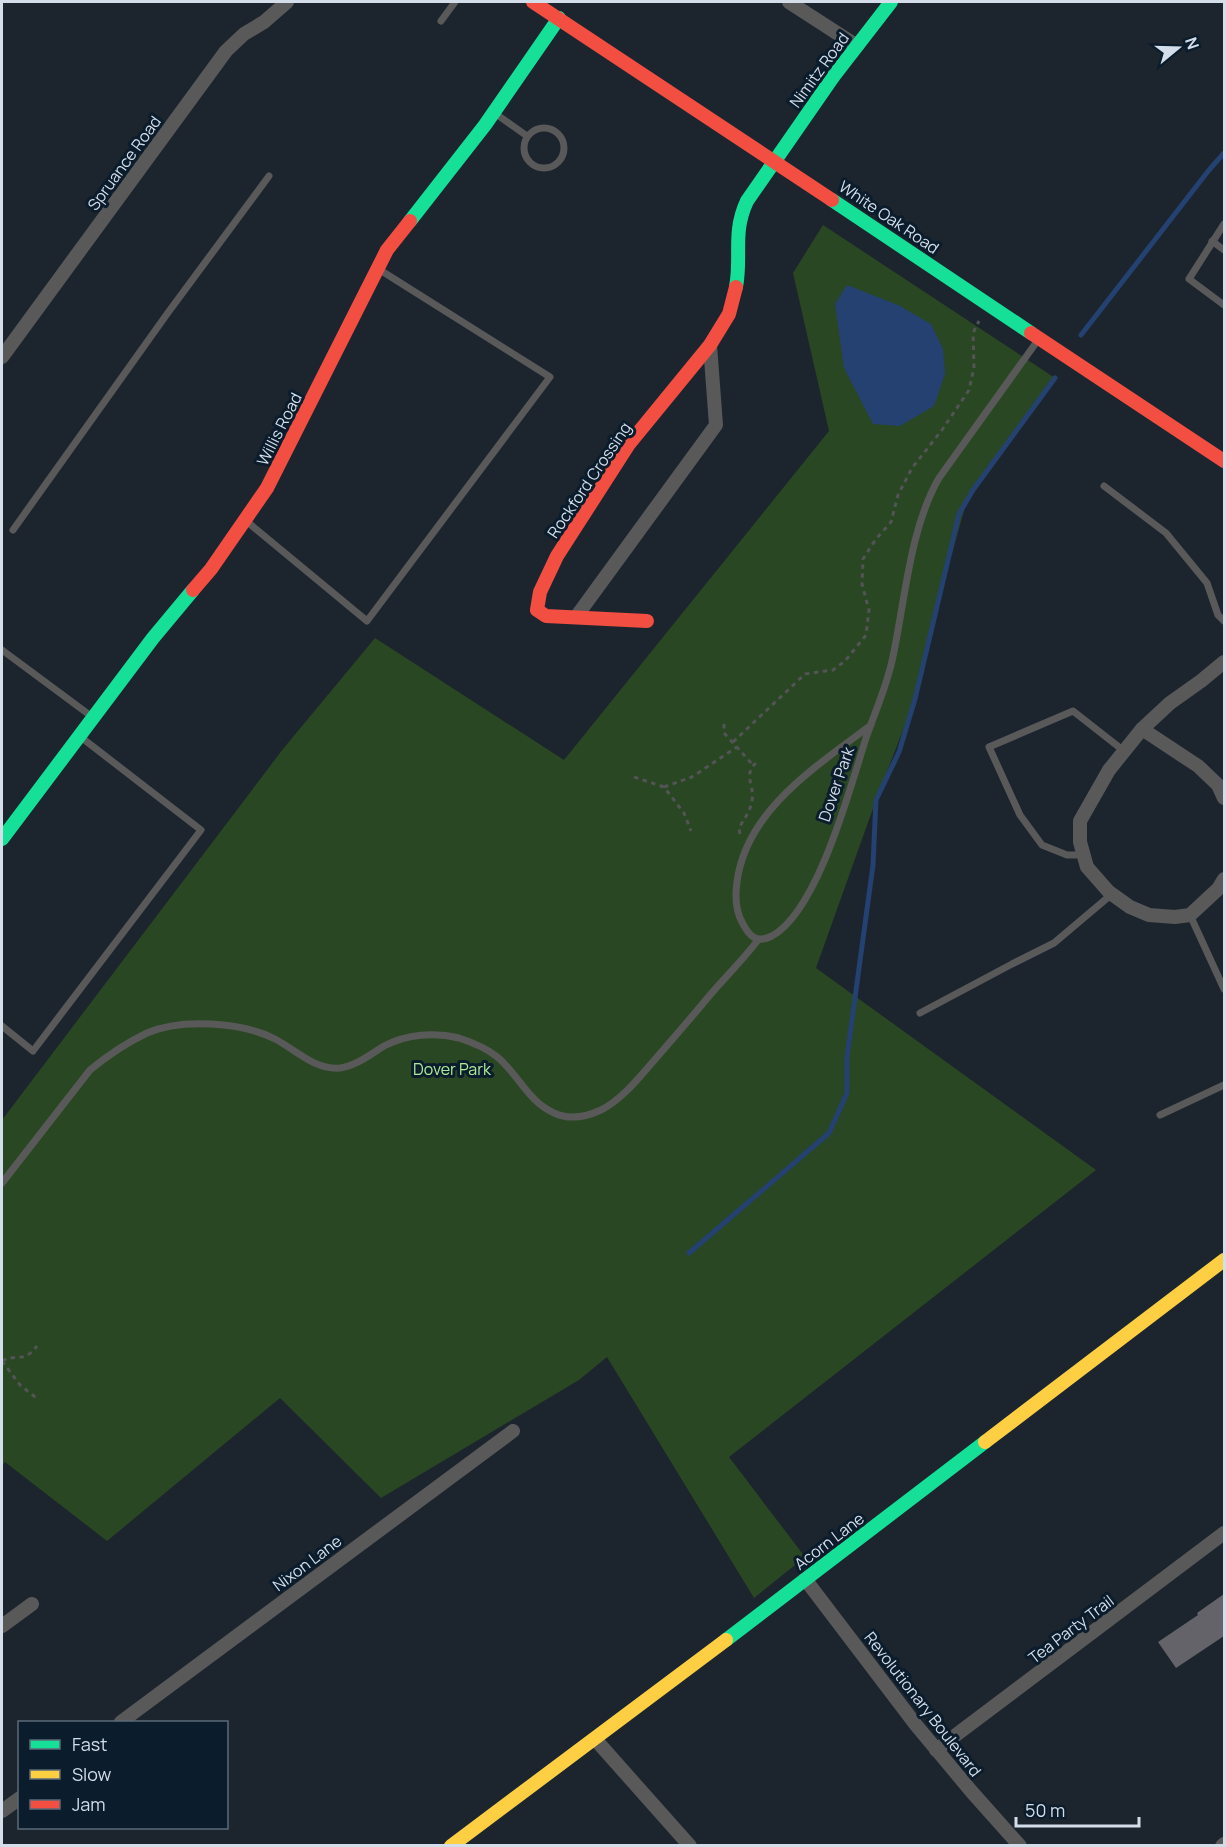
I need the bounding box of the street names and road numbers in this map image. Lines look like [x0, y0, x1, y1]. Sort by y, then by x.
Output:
street label: Nimitz Road [784, 28, 854, 112]
street label: Spruance Road [82, 111, 166, 215]
street label: White Oak Road [835, 175, 943, 259]
street label: Willis Road [251, 389, 307, 469]
street label: Rockford Crossing [542, 418, 636, 542]
street label: Dover Park [813, 743, 859, 824]
street label: Acorn Lane [789, 1507, 869, 1575]
street label: Nixon Lane [268, 1530, 346, 1596]
street label: Tea Party Trail [1024, 1590, 1118, 1668]
street label: Revolutionary Boulevard [860, 1627, 986, 1781]

